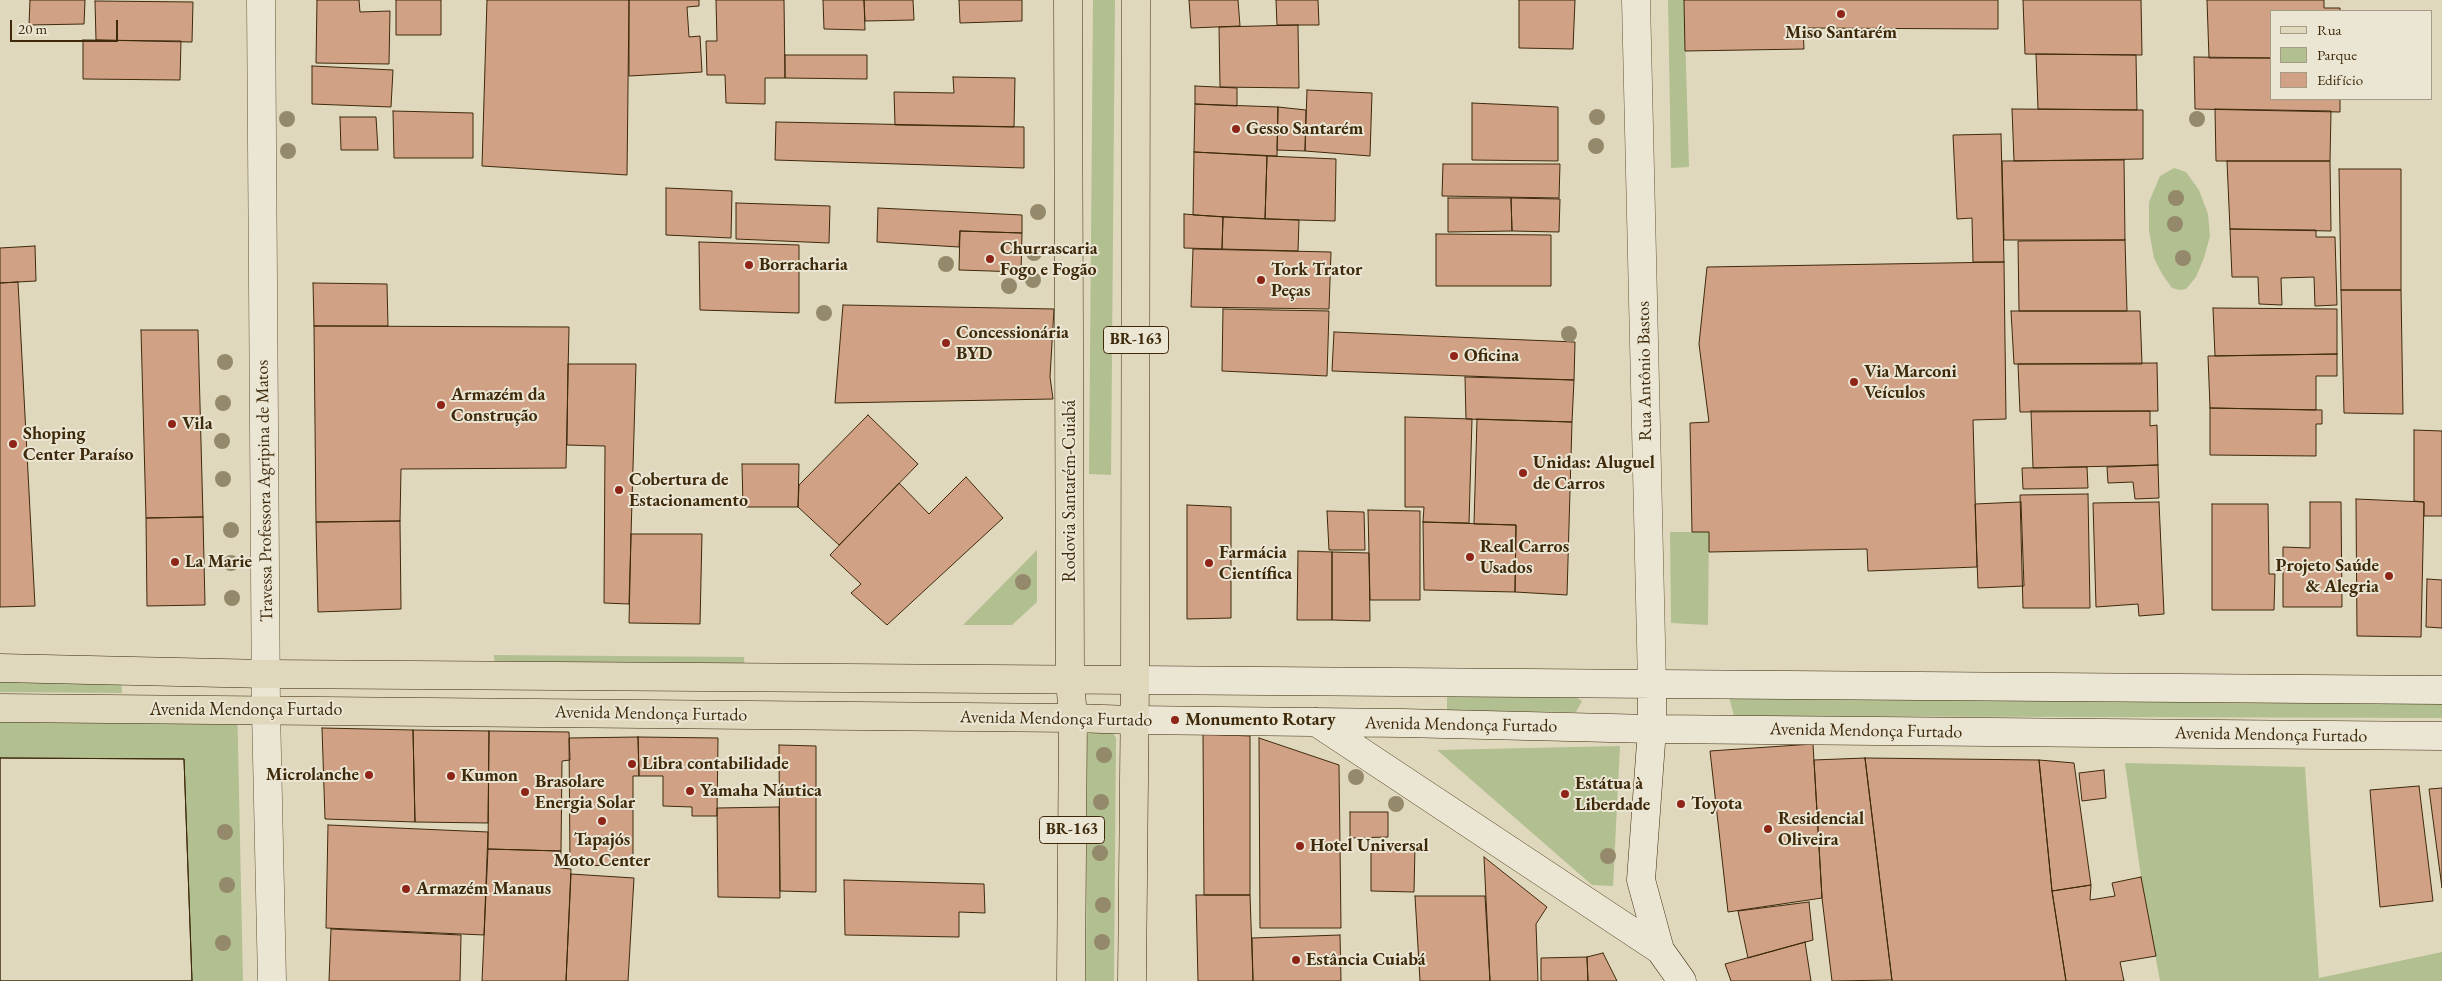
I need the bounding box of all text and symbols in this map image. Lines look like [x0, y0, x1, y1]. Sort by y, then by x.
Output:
marker: Miso Santarém [1835, 8, 1847, 20]
scale bar [12, 10, 120, 42]
legend [2270, 10, 2432, 100]
text: 20 m [18, 19, 47, 38]
text: Rua [2317, 20, 2342, 39]
place label: Miso Santarém [1785, 22, 1897, 44]
text: Parque [2317, 45, 2357, 64]
text: Edifício [2317, 70, 2363, 89]
place label: Gesso Santarém [1246, 118, 1363, 140]
marker: Gesso Santarém [1230, 123, 1242, 135]
place label: Churrascaria Fogo e Fogão [1000, 238, 1098, 280]
marker: Churrascaria Fogo e Fogão [984, 253, 996, 265]
place label: Borracharia [759, 254, 848, 276]
marker: Borracharia [743, 259, 755, 271]
place label: Tork Trator Peças [1271, 259, 1362, 302]
marker: Tork Trator Peças [1255, 274, 1267, 286]
street label: Rua Antônio Bastos [1633, 301, 1657, 441]
place label: Concessionária BYD [956, 322, 1069, 364]
road number: BR-163 [1104, 326, 1168, 354]
marker: Concessionária BYD [940, 337, 952, 349]
place label: Oficina [1464, 345, 1519, 367]
marker: Oficina [1448, 350, 1460, 362]
street label: Travessa Professora Agripina de Matos [252, 360, 278, 622]
place label: Via Marconi Veículos [1864, 361, 1957, 404]
marker: Via Marconi Veículos [1848, 376, 1860, 388]
place label: Armazém da Construção [451, 384, 545, 426]
marker: Armazém da Construção [435, 399, 447, 411]
street label: Rodovia Santarém-Cuiabá [1059, 400, 1081, 582]
place label: Vila [182, 413, 213, 435]
marker: Vila [166, 418, 178, 430]
place label: Shoping Center Paraíso [23, 423, 134, 466]
marker: Shoping Center Paraíso [7, 438, 19, 450]
place label: Unidas: Aluguel de Carros [1533, 452, 1655, 494]
marker: Unidas: Aluguel de Carros [1517, 467, 1529, 479]
place label: Cobertura de Estacionamento [629, 469, 748, 512]
marker: Cobertura de Estacionamento [613, 484, 625, 496]
place label: Real Carros Usados [1480, 536, 1569, 578]
place label: Farmácia Científica [1219, 542, 1292, 584]
place label: La Marie [185, 551, 252, 573]
marker: Real Carros Usados [1464, 551, 1476, 563]
place label: Projeto Saúde & Alegria [2276, 555, 2379, 598]
marker: La Marie [169, 556, 181, 568]
marker: Farmácia Científica [1203, 557, 1215, 569]
marker: Projeto Saúde & Alegria [2383, 570, 2395, 582]
street label: Avenida Mendonça Furtado [150, 699, 342, 721]
street label: Avenida Mendonça Furtado [554, 702, 748, 726]
street label: Avenida Mendonça Furtado [959, 707, 1153, 731]
place label: Monumento Rotary [1185, 709, 1336, 731]
street label: Avenida Mendonça Furtado [1364, 713, 1558, 737]
marker: Monumento Rotary [1169, 714, 1181, 726]
street label: Avenida Mendonça Furtado [1769, 719, 1963, 743]
street label: Avenida Mendonça Furtado [2174, 723, 2368, 747]
place label: Libra contabilidade [642, 753, 789, 775]
marker: Libra contabilidade [626, 758, 638, 770]
place label: Microlanche [266, 764, 359, 786]
place label: Kumon [461, 765, 518, 787]
marker: Microlanche [363, 769, 375, 781]
marker: Kumon [445, 770, 457, 782]
place label: Brasolare Energia Solar [535, 771, 635, 814]
place label: Estátua à Liberdade [1575, 773, 1650, 816]
place label: Yamaha Náutica [700, 780, 822, 802]
marker: Yamaha Náutica [684, 785, 696, 797]
marker: Brasolare Energia Solar [519, 786, 531, 798]
marker: Estátua à Liberdade [1559, 788, 1571, 800]
place label: Toyota [1691, 793, 1742, 815]
marker: Toyota [1675, 798, 1687, 810]
place label: Residencial Oliveira [1778, 808, 1864, 851]
marker: Tapajós Moto Center [596, 815, 608, 827]
road number: BR-163 [1040, 816, 1104, 844]
marker: Residencial Oliveira [1762, 823, 1774, 835]
place label: Tapajós Moto Center [554, 829, 650, 872]
place label: Hotel Universal [1310, 835, 1429, 857]
marker: Hotel Universal [1294, 840, 1306, 852]
place label: Armazém Manaus [416, 878, 551, 900]
marker: Armazém Manaus [400, 883, 412, 895]
place label: Estância Cuiabá [1306, 949, 1426, 971]
marker: Estância Cuiabá [1290, 954, 1302, 966]

